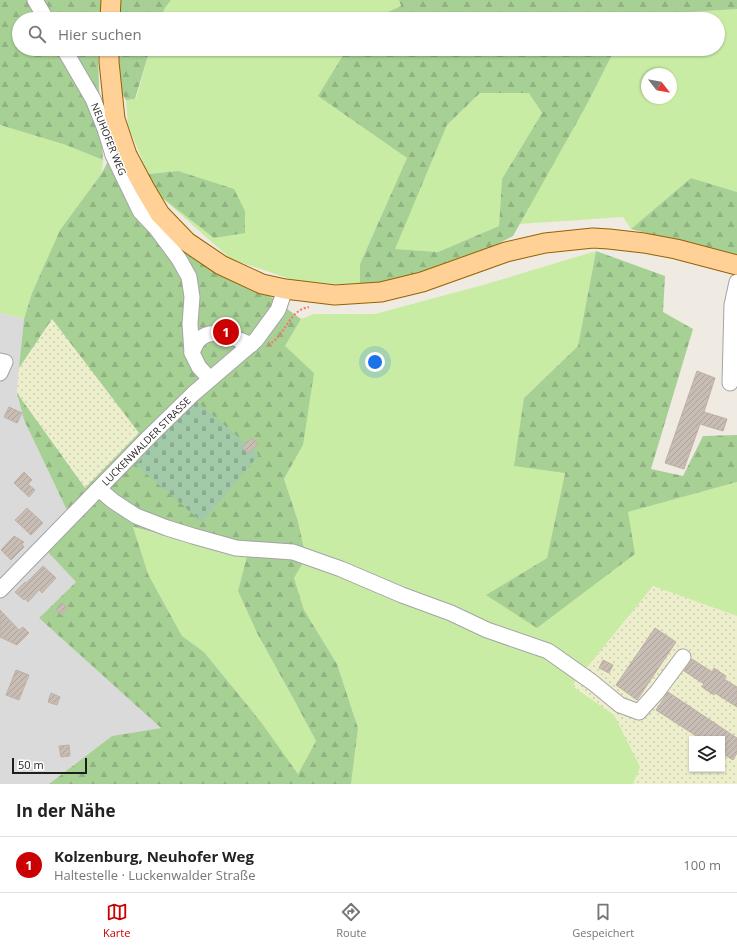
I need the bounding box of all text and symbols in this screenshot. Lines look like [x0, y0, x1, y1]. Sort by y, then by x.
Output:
search box [12, 12, 725, 56]
icon: search [26, 23, 48, 45]
text: Hier suchen [58, 24, 142, 44]
north arrow [641, 68, 677, 104]
street label: NEUHOFER WEG [88, 101, 130, 177]
pin: 1 [213, 317, 239, 347]
your location [365, 352, 385, 372]
street label: LUCKENWALDER STRASSE [98, 393, 194, 489]
map controls [689, 736, 725, 772]
button: layers [689, 736, 725, 772]
scale bar [12, 756, 87, 775]
text: 50 m [18, 757, 44, 772]
text: In der Nähe [16, 799, 115, 822]
text: Kolzenburg, Neuhofer Weg [54, 846, 254, 866]
text: 1 [25, 856, 33, 874]
text: 100 m [683, 856, 721, 874]
text: Haltestelle · Luckenwalder Straße [54, 866, 256, 884]
tab: Karte [103, 901, 130, 940]
tab: Route [336, 901, 366, 940]
tab: Gespeichert [572, 901, 634, 940]

